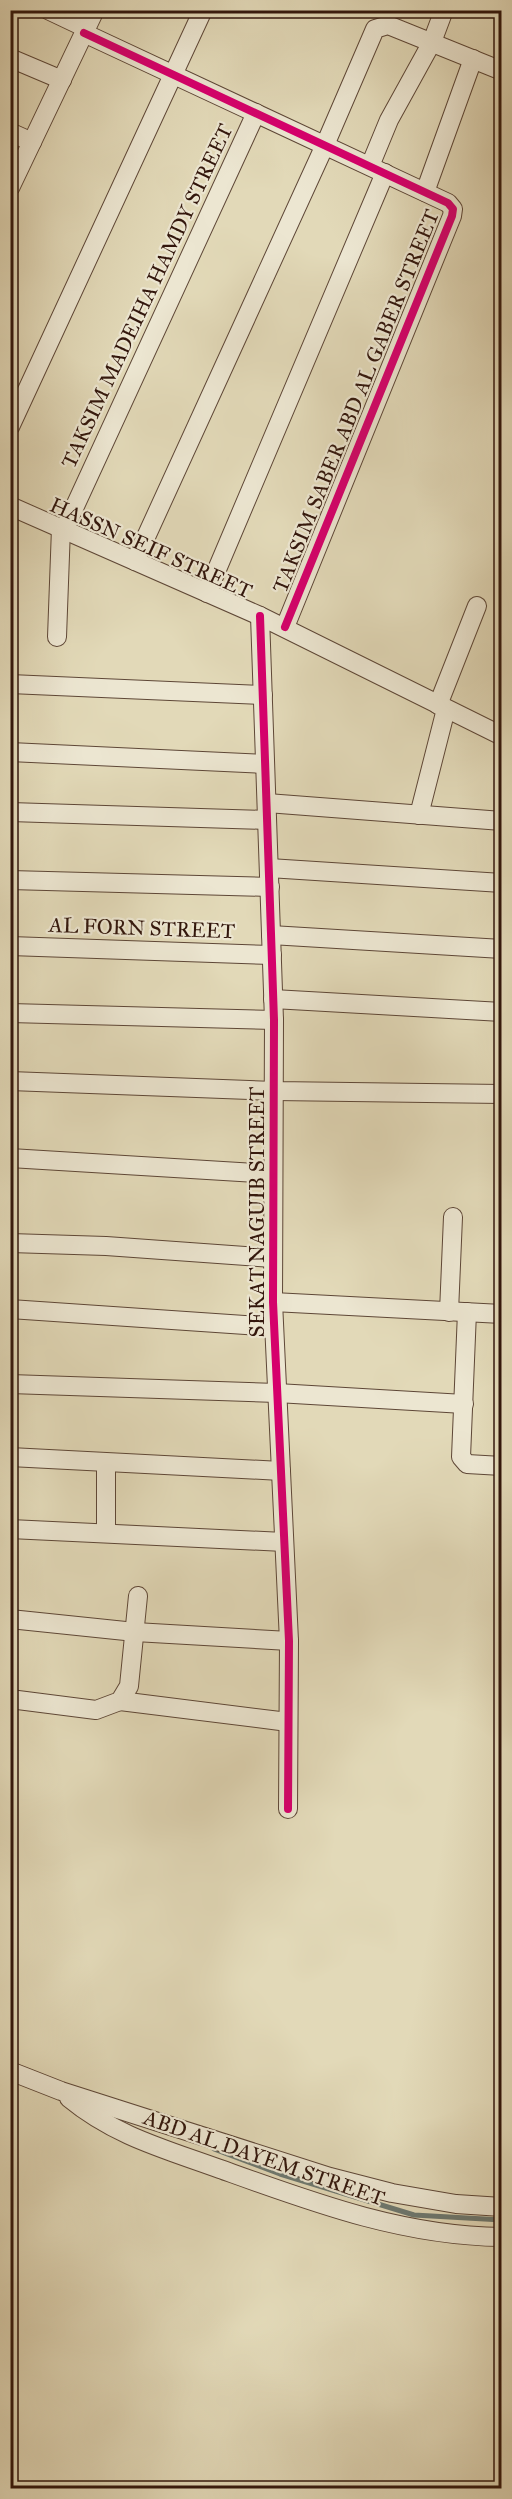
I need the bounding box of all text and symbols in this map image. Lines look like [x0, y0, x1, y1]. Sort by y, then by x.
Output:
street label: TAKSIM MADEIHA HAMDY STREET [56, 120, 238, 472]
street label: TAKSIM SABER ABD AL GABER STREET [267, 206, 445, 596]
street label: HASSN SEIF STREET [46, 492, 256, 604]
street label: AL FORN STREET [47, 912, 236, 944]
street label: SEKAT NAGUIB STREET [244, 1087, 270, 1337]
street label: ABD AL DAYEM STREET [139, 2104, 388, 2212]

